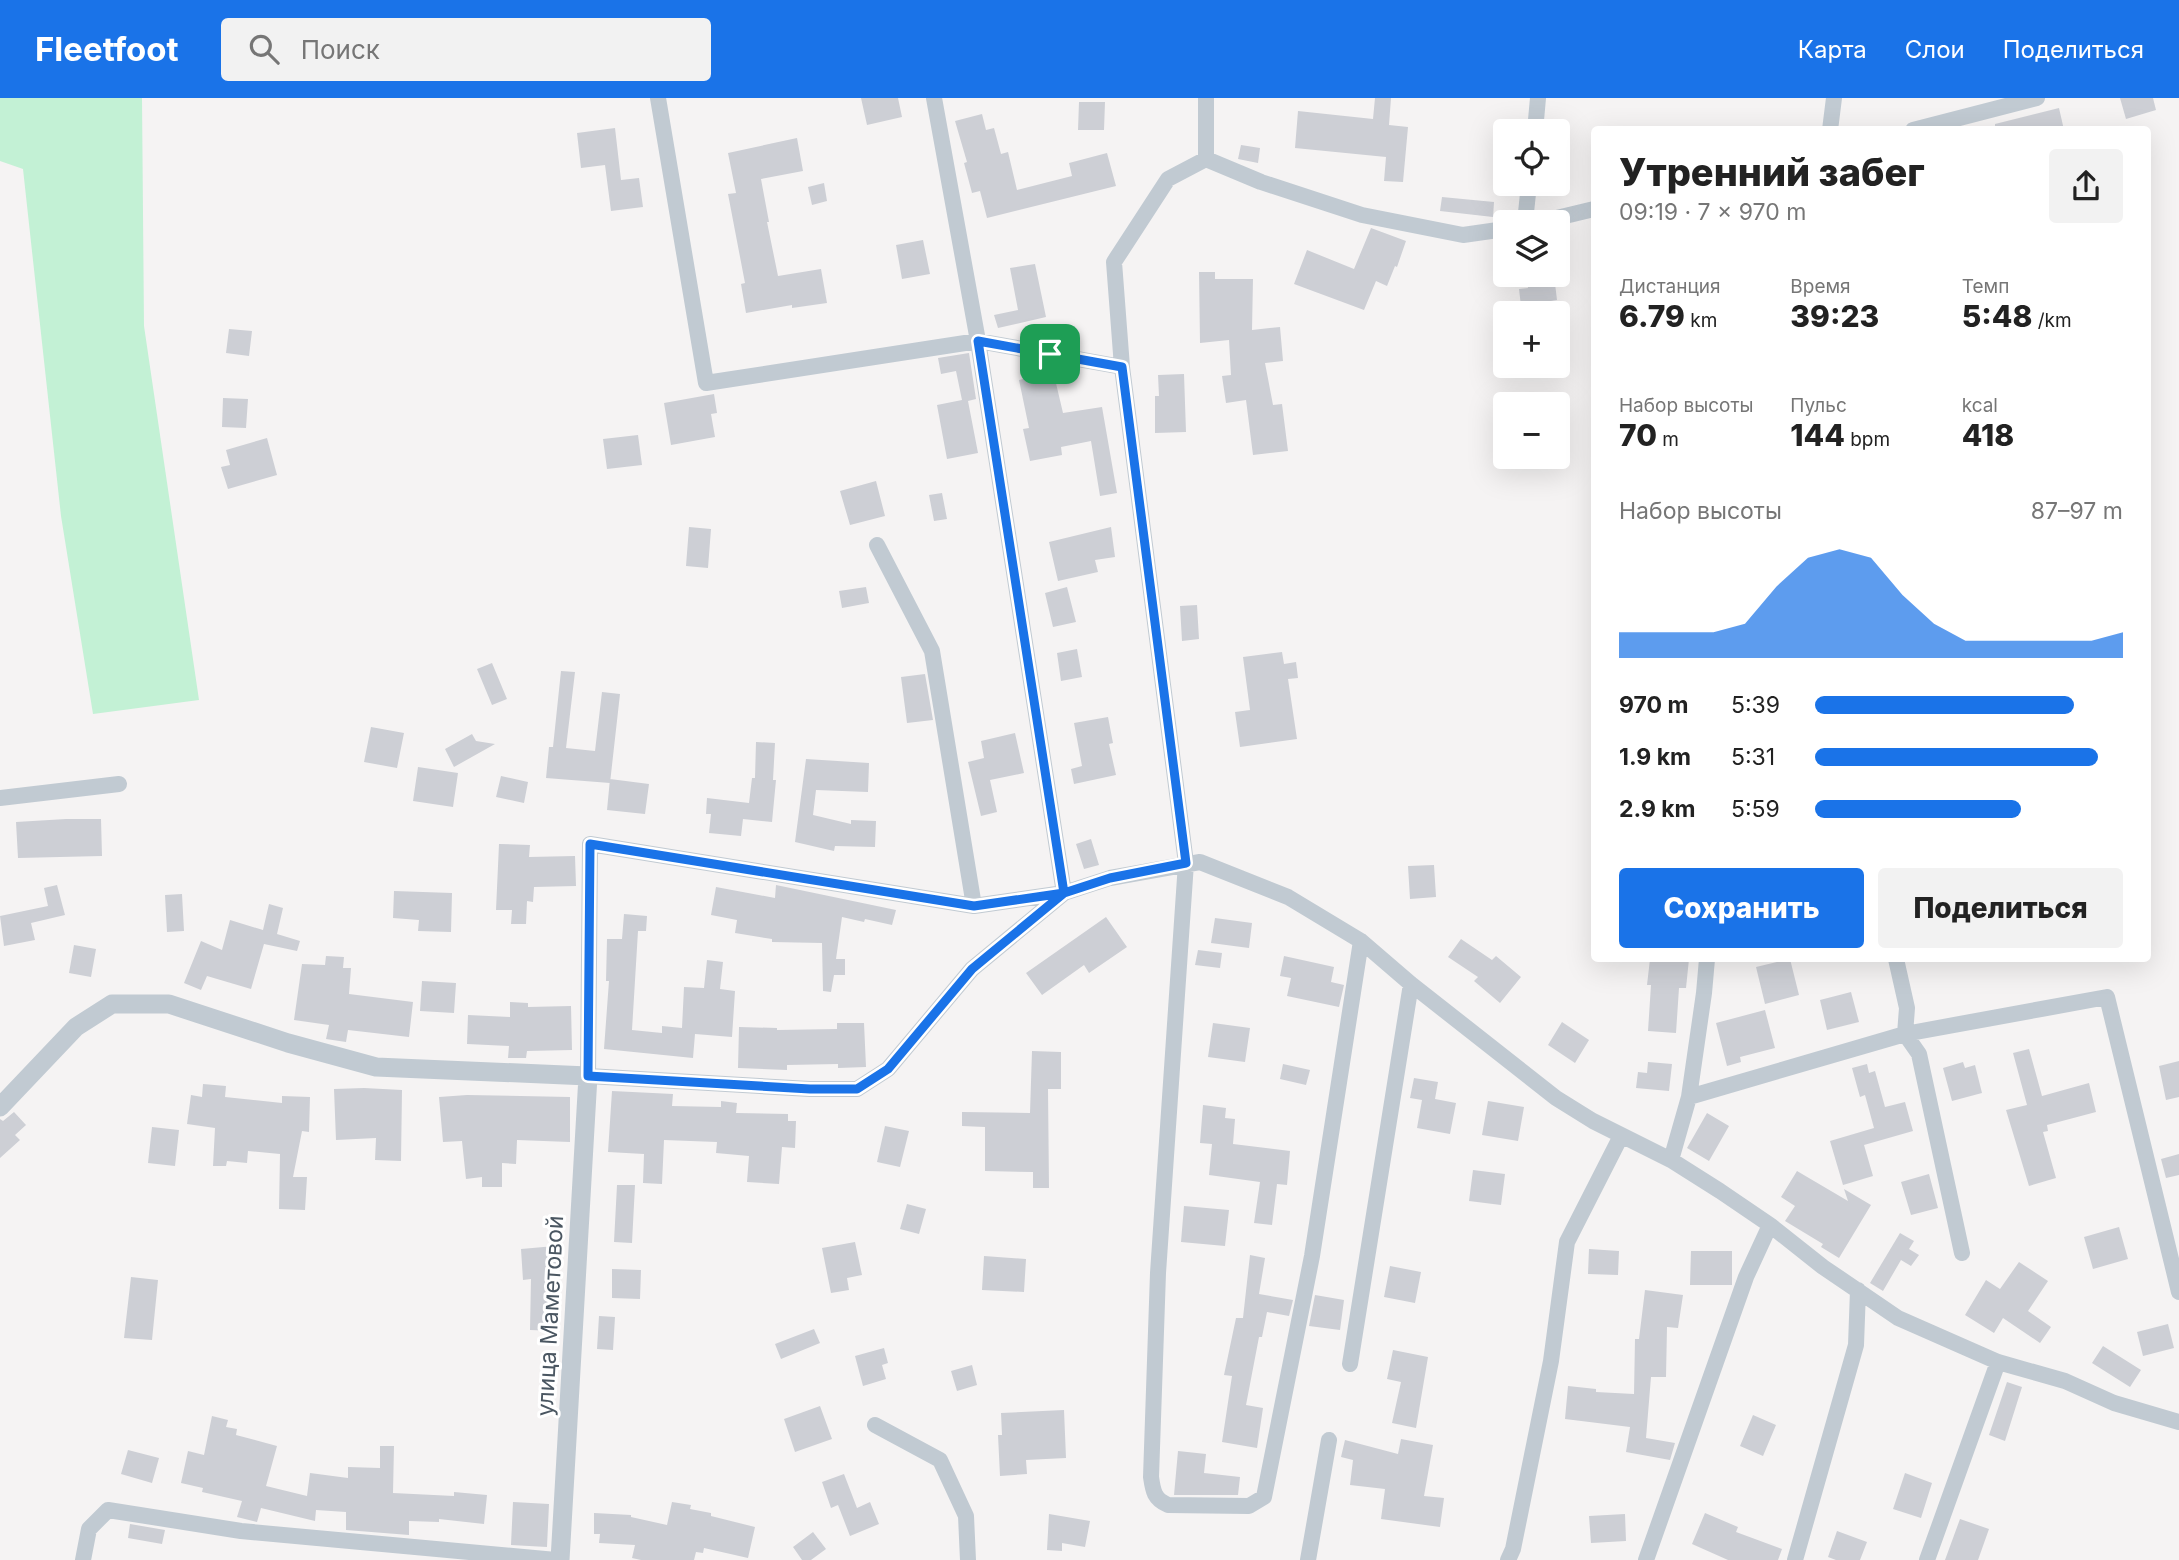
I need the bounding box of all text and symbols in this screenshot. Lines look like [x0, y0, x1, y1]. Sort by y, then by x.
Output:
search box [221, 18, 711, 81]
text: Fleetfoot [35, 29, 179, 69]
icon: search [245, 30, 283, 68]
text: Поиск [301, 34, 380, 65]
text: Карта [1798, 35, 1867, 64]
text: Слои [1905, 35, 1965, 64]
text: Поделиться [2003, 35, 2144, 64]
map controls [1493, 119, 1570, 469]
button: locate [1493, 119, 1570, 196]
text: Утренний забег [1619, 149, 1925, 195]
button: share [2049, 149, 2123, 223]
text: 09:19 · 7 × 970 m [1619, 198, 1806, 226]
button: layers [1493, 210, 1570, 287]
text: Дистанция [1619, 275, 1721, 298]
text: Время [1790, 275, 1851, 298]
text: Темп [1962, 275, 2009, 298]
text: 6.79 [1619, 298, 1685, 334]
text: 39:23 [1790, 298, 1879, 334]
text: 5:48 [1962, 298, 2032, 334]
button: + [1493, 301, 1570, 378]
text: km [1685, 309, 1717, 332]
text: /km [2032, 309, 2072, 332]
pin [1020, 324, 1080, 384]
icon: arrive [1031, 335, 1069, 373]
button: − [1493, 392, 1570, 469]
text: Набор высоты [1619, 394, 1754, 417]
text: Пульс [1790, 394, 1847, 417]
text: kcal [1962, 394, 1998, 417]
text: 70 [1619, 417, 1657, 453]
text: 144 [1790, 417, 1845, 453]
text: 418 [1962, 417, 2014, 453]
text: m [1657, 428, 1679, 451]
text: bpm [1845, 428, 1890, 451]
text: Набор высоты [1619, 497, 1782, 525]
text: 87–97 m [2031, 497, 2123, 525]
text: 970 m [1619, 691, 1688, 719]
text: 5:39 [1731, 691, 1780, 719]
text: 1.9 km [1619, 743, 1691, 771]
text: 5:31 [1731, 743, 1775, 771]
text: 2.9 km [1619, 795, 1696, 823]
text: 5:59 [1731, 795, 1780, 823]
button: Сохранить [1619, 868, 1864, 948]
button: Поделиться [1878, 868, 2123, 948]
street label: улица Маметовой [531, 1215, 569, 1417]

